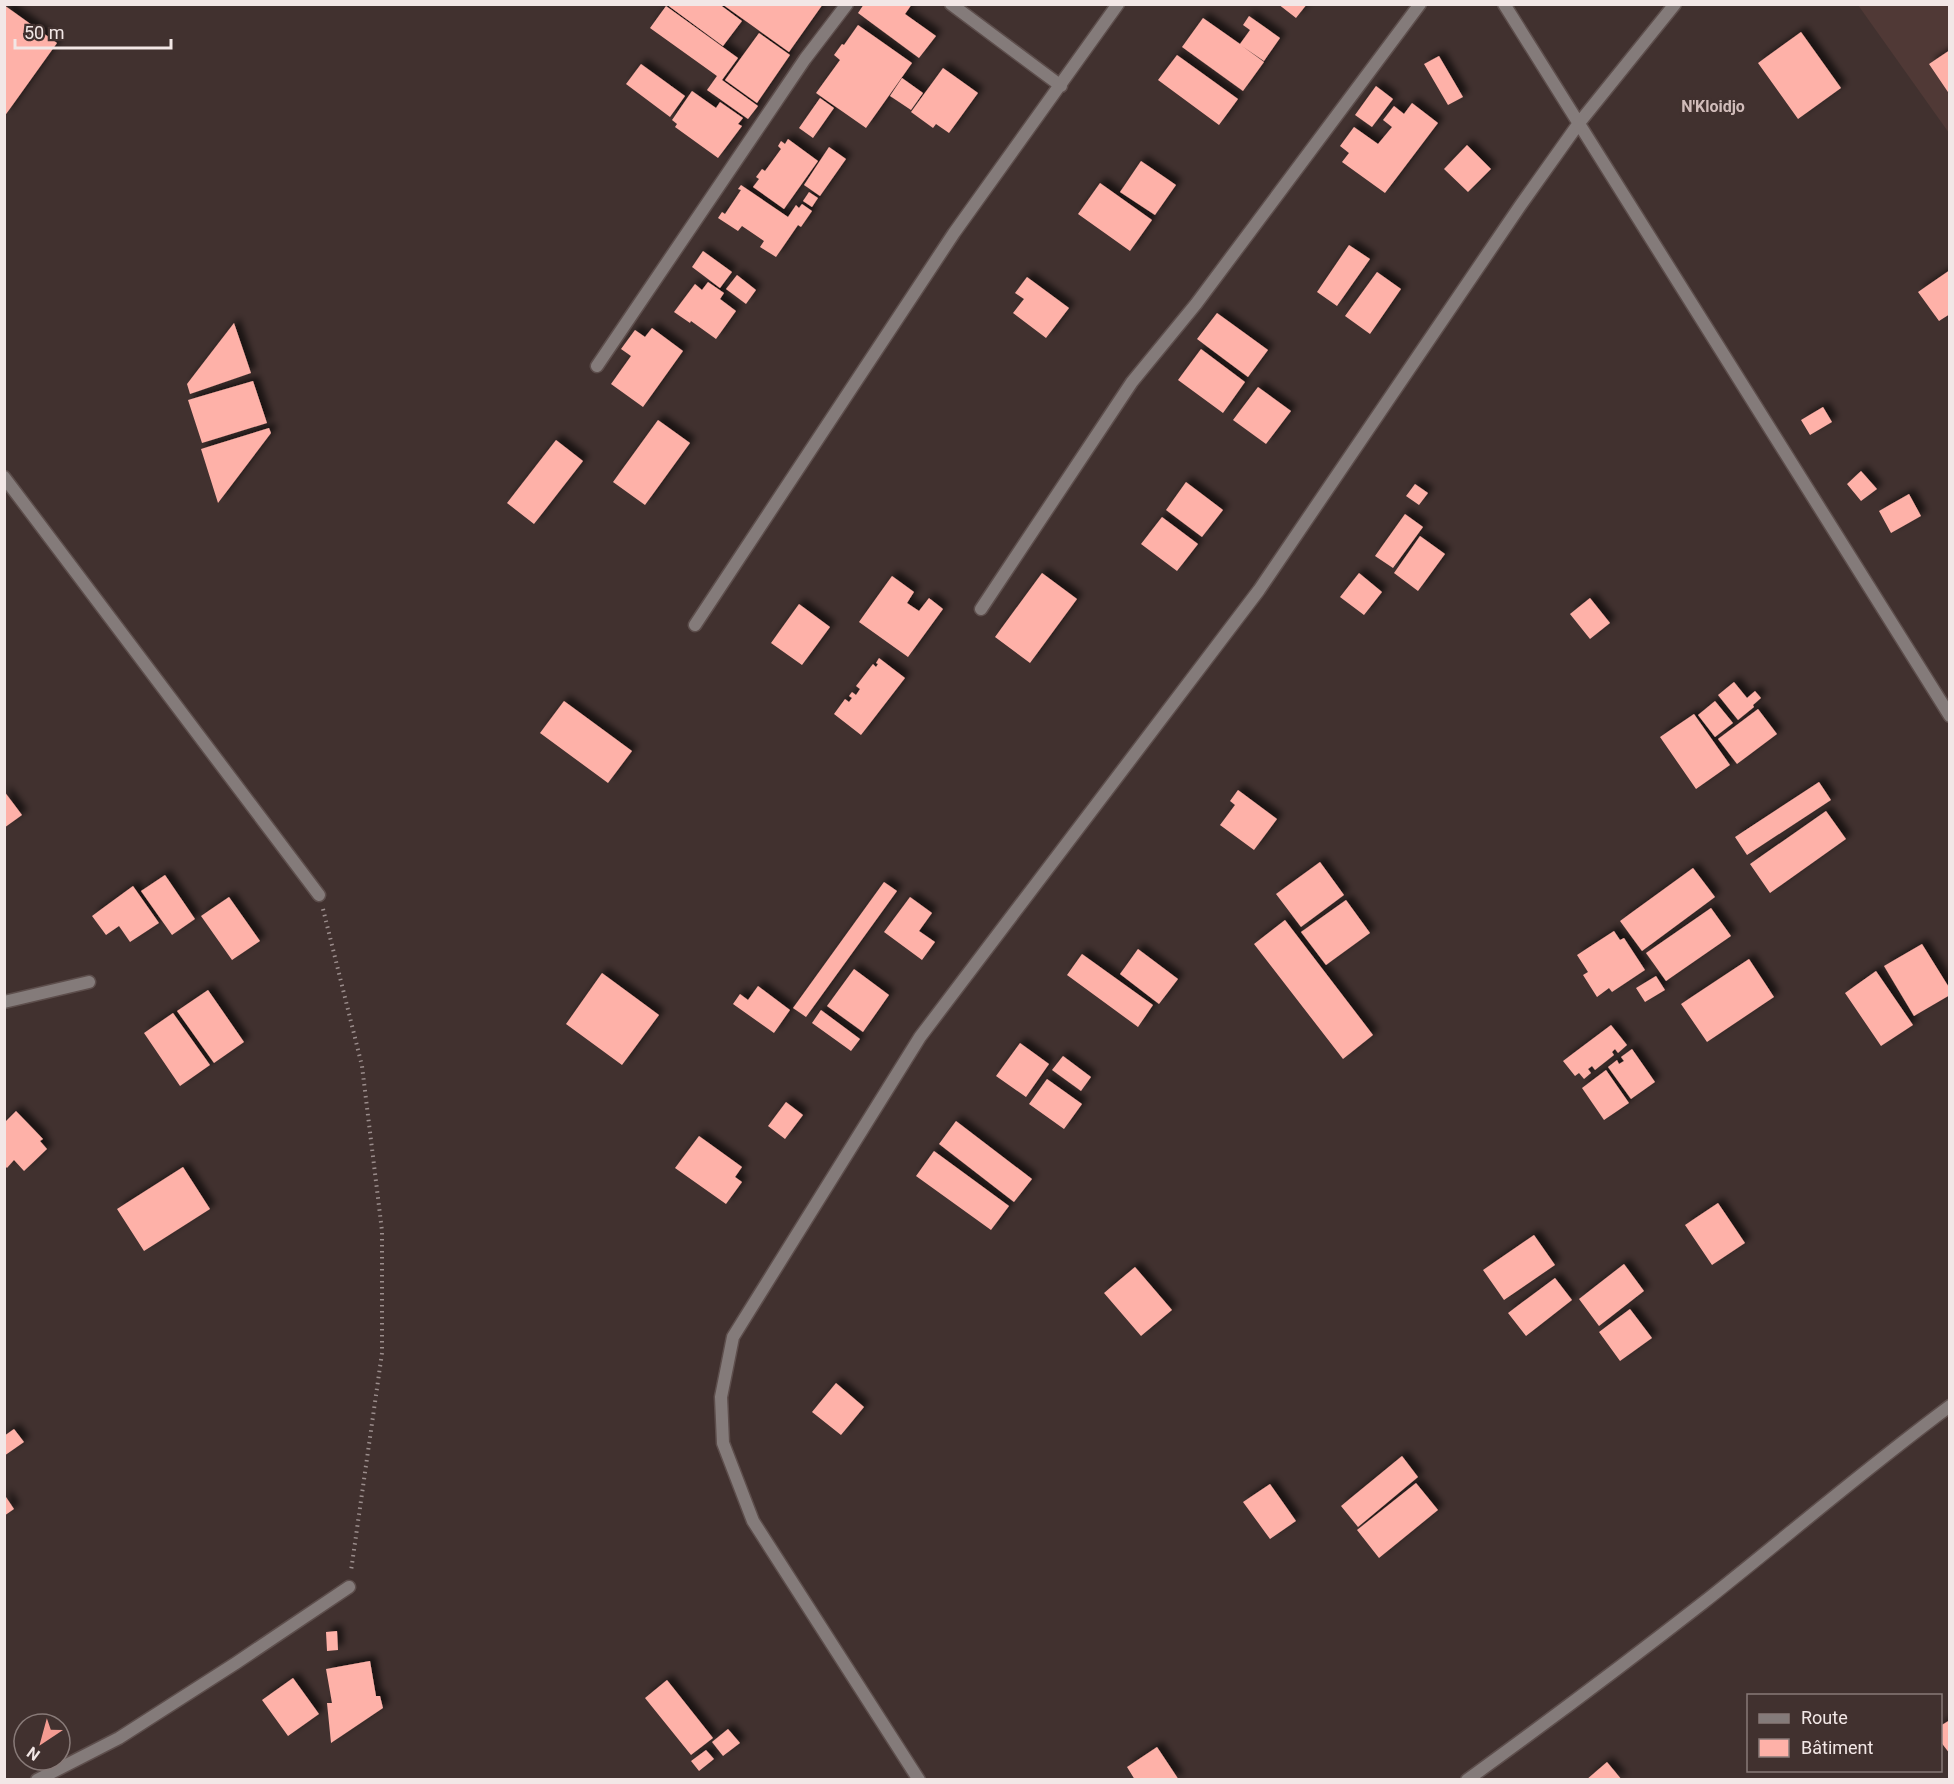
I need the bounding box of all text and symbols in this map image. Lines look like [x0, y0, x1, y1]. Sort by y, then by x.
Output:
scale bar [15, 12, 171, 50]
text: 50 m [24, 22, 64, 43]
district label: N'Kloidjo [1681, 97, 1745, 116]
legend [1747, 1694, 1942, 1772]
text: Route [1801, 1707, 1848, 1728]
north arrow [12, 1712, 72, 1772]
text: Bâtiment [1801, 1737, 1874, 1758]
text: N [23, 1743, 44, 1765]

